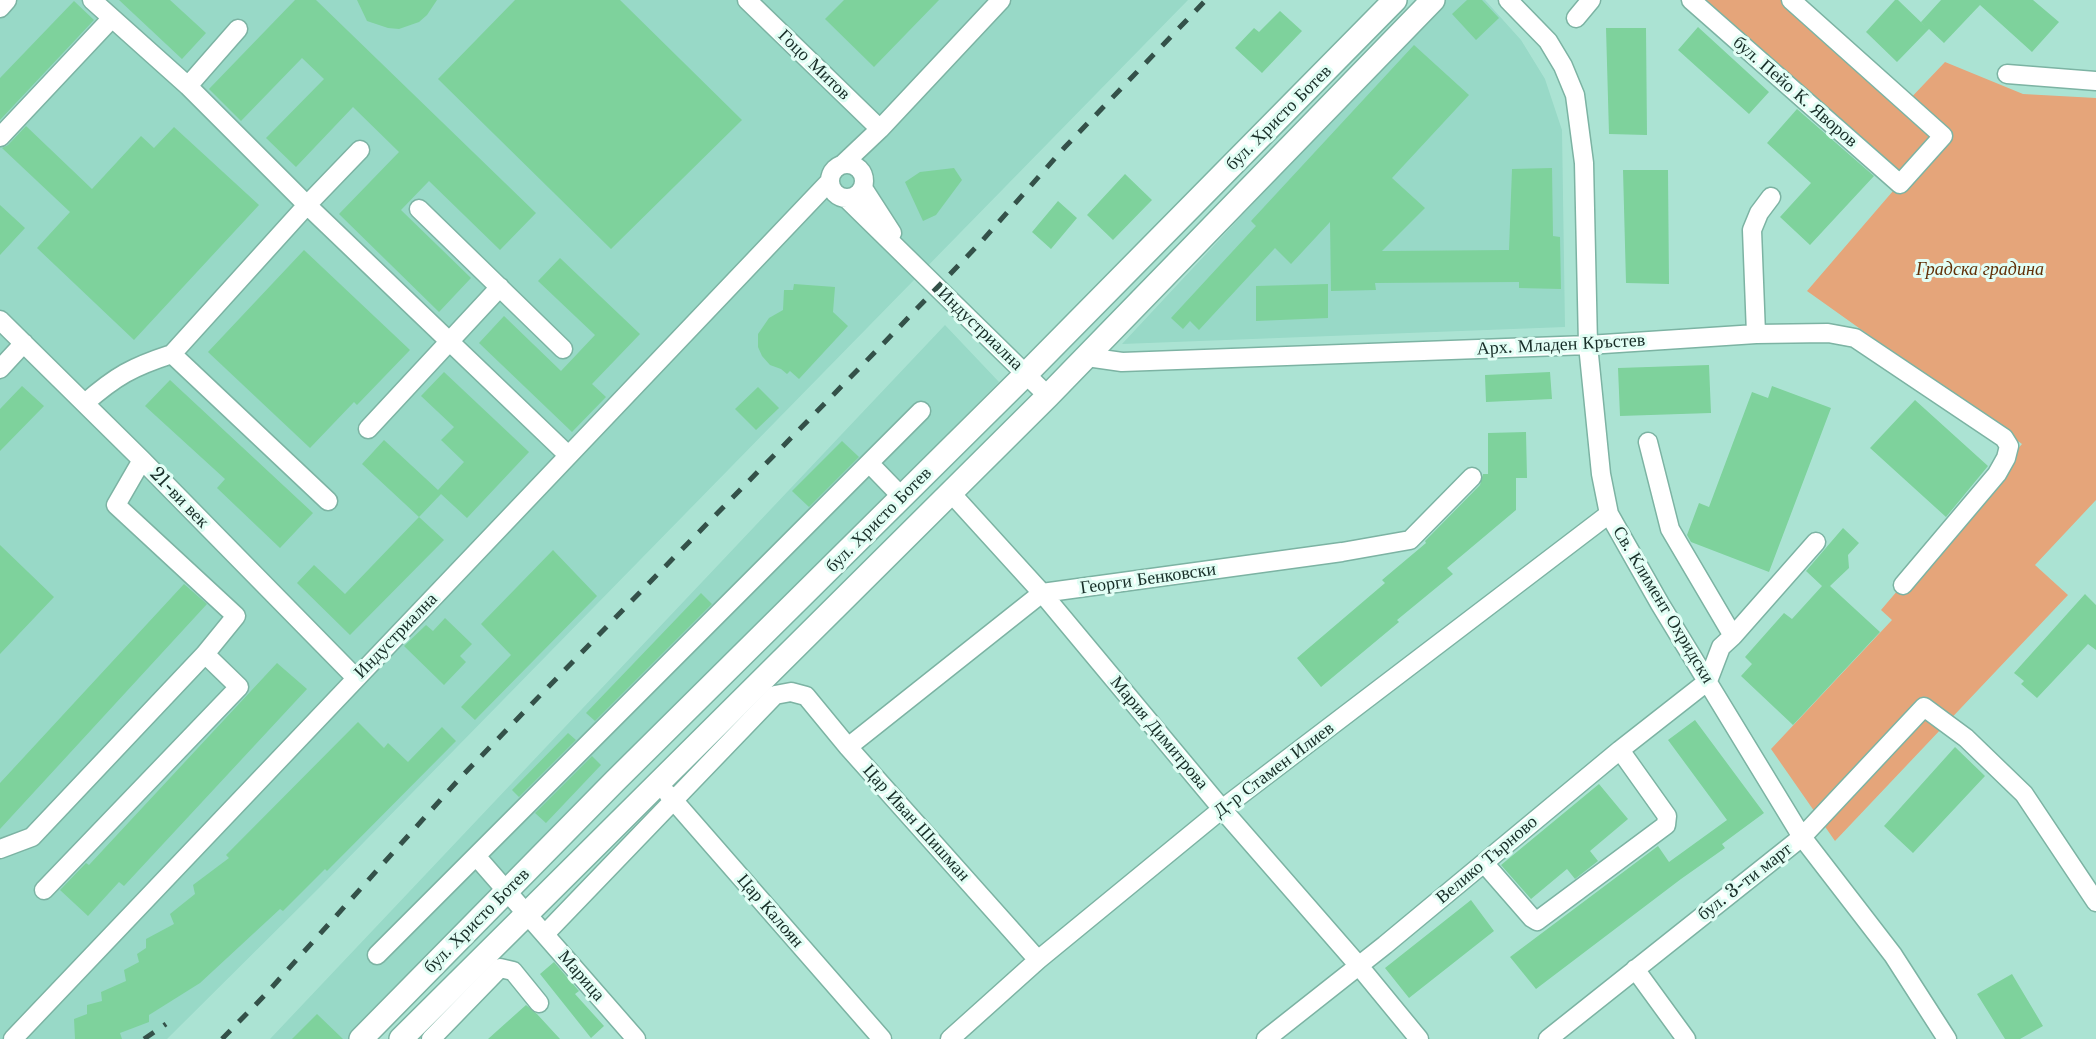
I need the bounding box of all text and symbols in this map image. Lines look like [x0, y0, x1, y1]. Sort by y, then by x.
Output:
street label: Гоцо Митов [773, 25, 855, 105]
street label: бул. Пейо К. Яворов [1728, 32, 1862, 152]
street label: бул. Христо Ботев [1222, 61, 1336, 175]
park label: Градска градина [1916, 259, 2044, 281]
street label: Индустриална [933, 283, 1027, 375]
street label: Арх. Младен Кръстев [1476, 330, 1646, 360]
street label: 21-ви век [145, 463, 213, 533]
street label: бул. Христо Ботев [822, 463, 936, 577]
street label: Св. Климент Охридски [1608, 523, 1718, 687]
street label: Георги Бенковски [1079, 559, 1217, 599]
street label: Индустриална [350, 589, 442, 683]
street label: Мария Димитрова [1105, 672, 1213, 794]
street label: Д-р Стамен Илиев [1210, 718, 1338, 822]
street label: Цар Иван Шишман [858, 760, 974, 886]
street label: Велико Търново [1432, 811, 1542, 909]
street label: бул. 3-ти март [1694, 839, 1796, 925]
street label: бул. Христо Ботев [420, 864, 534, 978]
street label: Цар Калоян [732, 870, 808, 952]
street label: Марица [553, 946, 609, 1006]

